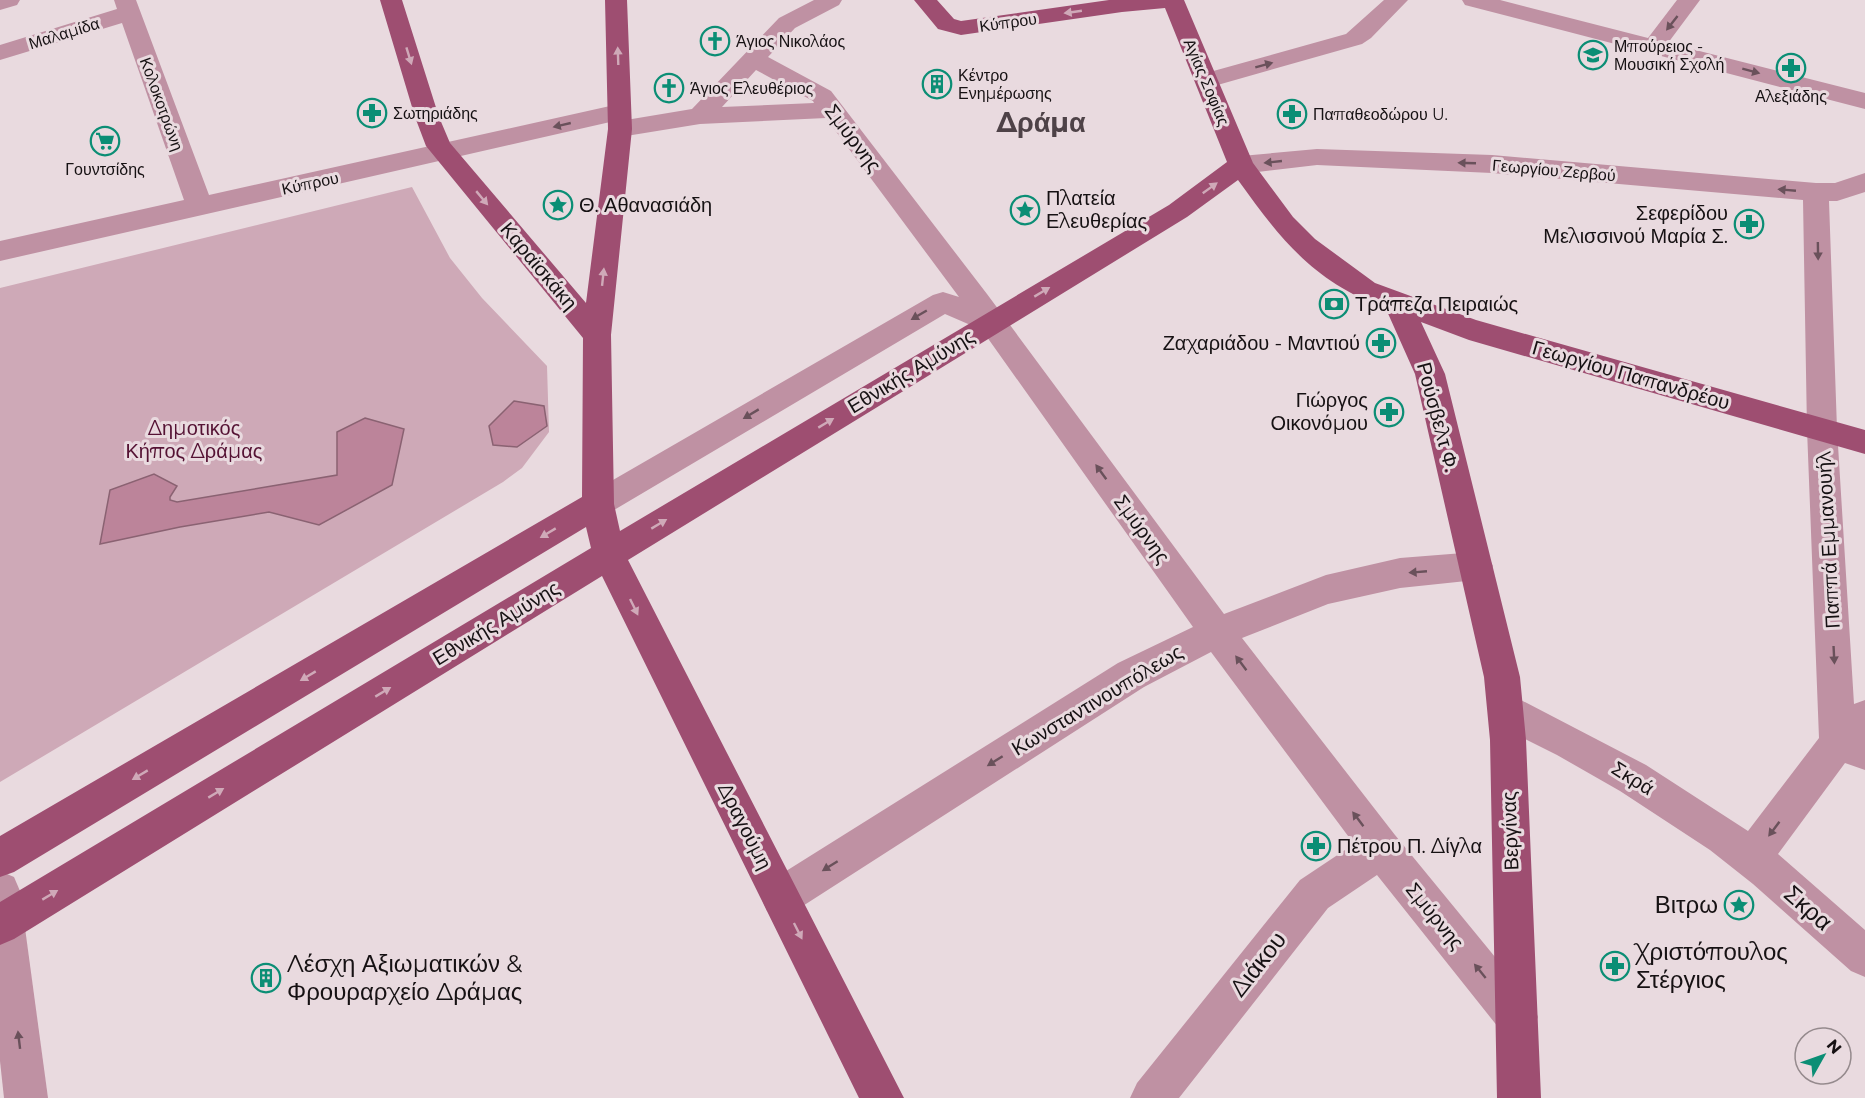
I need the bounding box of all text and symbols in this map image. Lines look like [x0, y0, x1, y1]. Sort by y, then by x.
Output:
one-way arrow [1063, 8, 1082, 17]
street label: Κύπρου [978, 9, 1038, 36]
street label: Μαλαμίδα [26, 14, 102, 53]
one-way arrow [1665, 15, 1678, 31]
church icon: Άγιος Νικολάος [699, 25, 731, 57]
place label: Άγιος Νικολάος [736, 32, 845, 51]
street label: Αγίας Σοφίας [1180, 36, 1234, 129]
place label: Μπούρειος - Μουσική Σχολή [1614, 37, 1724, 74]
school or university icon: Μπούρειος - Μουσική Σχολή [1577, 39, 1609, 71]
one-way arrow [404, 47, 414, 65]
one-way arrow [613, 47, 622, 66]
pharmacy icon: Αλεξιάδης [1775, 52, 1807, 84]
street label: Κολοκοτρώνη [136, 55, 187, 154]
one-way arrow [1255, 60, 1273, 69]
place label: Κέντρο Ενημέρωσης [958, 66, 1052, 103]
one-way arrow [1742, 67, 1760, 76]
building icon: Κέντρο Ενημέρωσης [921, 68, 953, 100]
church icon: Άγιος Ελευθέριος [653, 72, 685, 104]
place label: Άγιος Ελευθέριος [690, 79, 814, 98]
place label: Αλεξιάδης [1755, 87, 1827, 106]
pharmacy icon: Σωτηριάδης [356, 97, 388, 129]
pharmacy icon: Παπαθεοδώρου U. [1276, 98, 1308, 130]
street label: Σμύρνης [820, 99, 887, 177]
place label: Σωτηριάδης [393, 104, 478, 123]
place label: Παπαθεοδώρου U. [1313, 105, 1448, 124]
district label: Δράμα [995, 106, 1086, 139]
one-way arrow [553, 121, 572, 131]
supermarket icon: Γουντσίδης [89, 125, 121, 157]
street label: Γεωργίου Ζερβού [1491, 156, 1616, 185]
one-way arrow [1263, 157, 1282, 167]
one-way arrow [1458, 159, 1477, 168]
place label: Γουντσίδης [65, 160, 145, 179]
street label: Κύπρου [280, 168, 340, 199]
one-way arrow [1201, 182, 1217, 194]
one-way arrow [1778, 185, 1797, 195]
place label: Πλατεία Ελευθερίας [1046, 186, 1147, 233]
place icon: Θ. Αθανασιάδη [542, 189, 574, 221]
one-way arrow [475, 190, 488, 206]
place label: Θ. Αθανασιάδη [579, 193, 712, 217]
place icon: Πλατεία Ελευθερίας [1009, 194, 1041, 226]
place label: Σεφερίδου Μελισσινού Μαρία Σ. [1543, 201, 1728, 248]
pharmacy icon: Σεφερίδου Μελισσινού Μαρία Σ. [1733, 208, 1765, 240]
street label: Καραϊσκάκη [495, 217, 583, 315]
one-way arrow [1813, 241, 1822, 260]
one-way arrow [598, 267, 608, 286]
one-way arrow [1034, 286, 1050, 297]
bank icon: Τράπεζα Πειραιώς [1318, 288, 1350, 320]
place label: Τράπεζα Πειραιώς [1355, 292, 1519, 316]
one-way arrow [911, 310, 927, 321]
street label: Εθνικής Αμύνης [843, 324, 979, 418]
pharmacy icon: Ζαχαριάδου - Μαντιού [1365, 327, 1397, 359]
place label: Ζαχαριάδου - Μαντιού [1163, 331, 1360, 355]
street label: Γεωργίου Παπανδρέου [1530, 335, 1732, 415]
street label: Ρούσβελτ Φ. [1412, 360, 1464, 474]
place label: Γιώργος Οικονόμου [1270, 388, 1368, 435]
pharmacy icon: Γιώργος Οικονόμου [1373, 396, 1405, 428]
one-way arrow [743, 408, 759, 419]
park label: Δημοτικός Κήπος Δράμας [126, 416, 263, 463]
one-way arrow [818, 417, 834, 428]
street label: Παππά Εμμανουήλ [1811, 450, 1845, 629]
one-way arrow [1095, 465, 1107, 481]
street label: Σμύρνης [1109, 490, 1175, 568]
one-way arrow [651, 519, 668, 529]
one-way arrow [540, 528, 556, 539]
one-way arrow [1408, 567, 1427, 576]
street label: Εθνικής Αμύνης [428, 576, 564, 670]
one-way arrow [629, 599, 638, 616]
street label: Κωνσταντινουπόλεως [1007, 639, 1187, 761]
one-way arrow [1829, 646, 1838, 665]
one-way arrow [1235, 656, 1247, 671]
one-way arrow [300, 670, 316, 681]
one-way arrow [375, 686, 391, 697]
one-way arrow [987, 756, 1003, 767]
street label: Σκρά [1607, 756, 1659, 800]
one-way arrow [131, 770, 148, 780]
street label: Δραγούμη [713, 779, 777, 873]
one-way arrow [208, 788, 224, 799]
street label: Βεργίνας [1497, 791, 1523, 871]
one-way arrow [1353, 811, 1365, 826]
one-way arrow [1768, 821, 1780, 836]
pharmacy icon: Πέτρου Π. Δίγλα [1300, 830, 1332, 862]
place label: Πέτρου Π. Δίγλα [1337, 834, 1482, 858]
one-way arrow [822, 860, 838, 871]
street label: Σμύρνης [1401, 878, 1469, 955]
street label: Σκρα [1778, 879, 1838, 936]
one-way arrow [42, 889, 58, 900]
place icon: Βιτρω [1723, 889, 1755, 921]
place label: Βιτρω [1655, 890, 1718, 919]
one-way arrow [793, 922, 803, 939]
street label: Διάκου [1223, 925, 1292, 1002]
place label: Χριστόπουλος Στέργιος [1633, 937, 1788, 994]
place label: Λέσχη Αξιωματικών & Φρουραρχείο Δράμας [287, 949, 522, 1006]
pharmacy icon: Χριστόπουλος Στέργιος [1599, 950, 1631, 982]
building icon: Λέσχη Αξιωματικών & Φρουραρχείο Δράμας [250, 962, 282, 994]
one-way arrow [1474, 964, 1487, 979]
north arrow [1793, 1026, 1853, 1086]
one-way arrow [14, 1030, 24, 1049]
text: N [1823, 1036, 1846, 1058]

